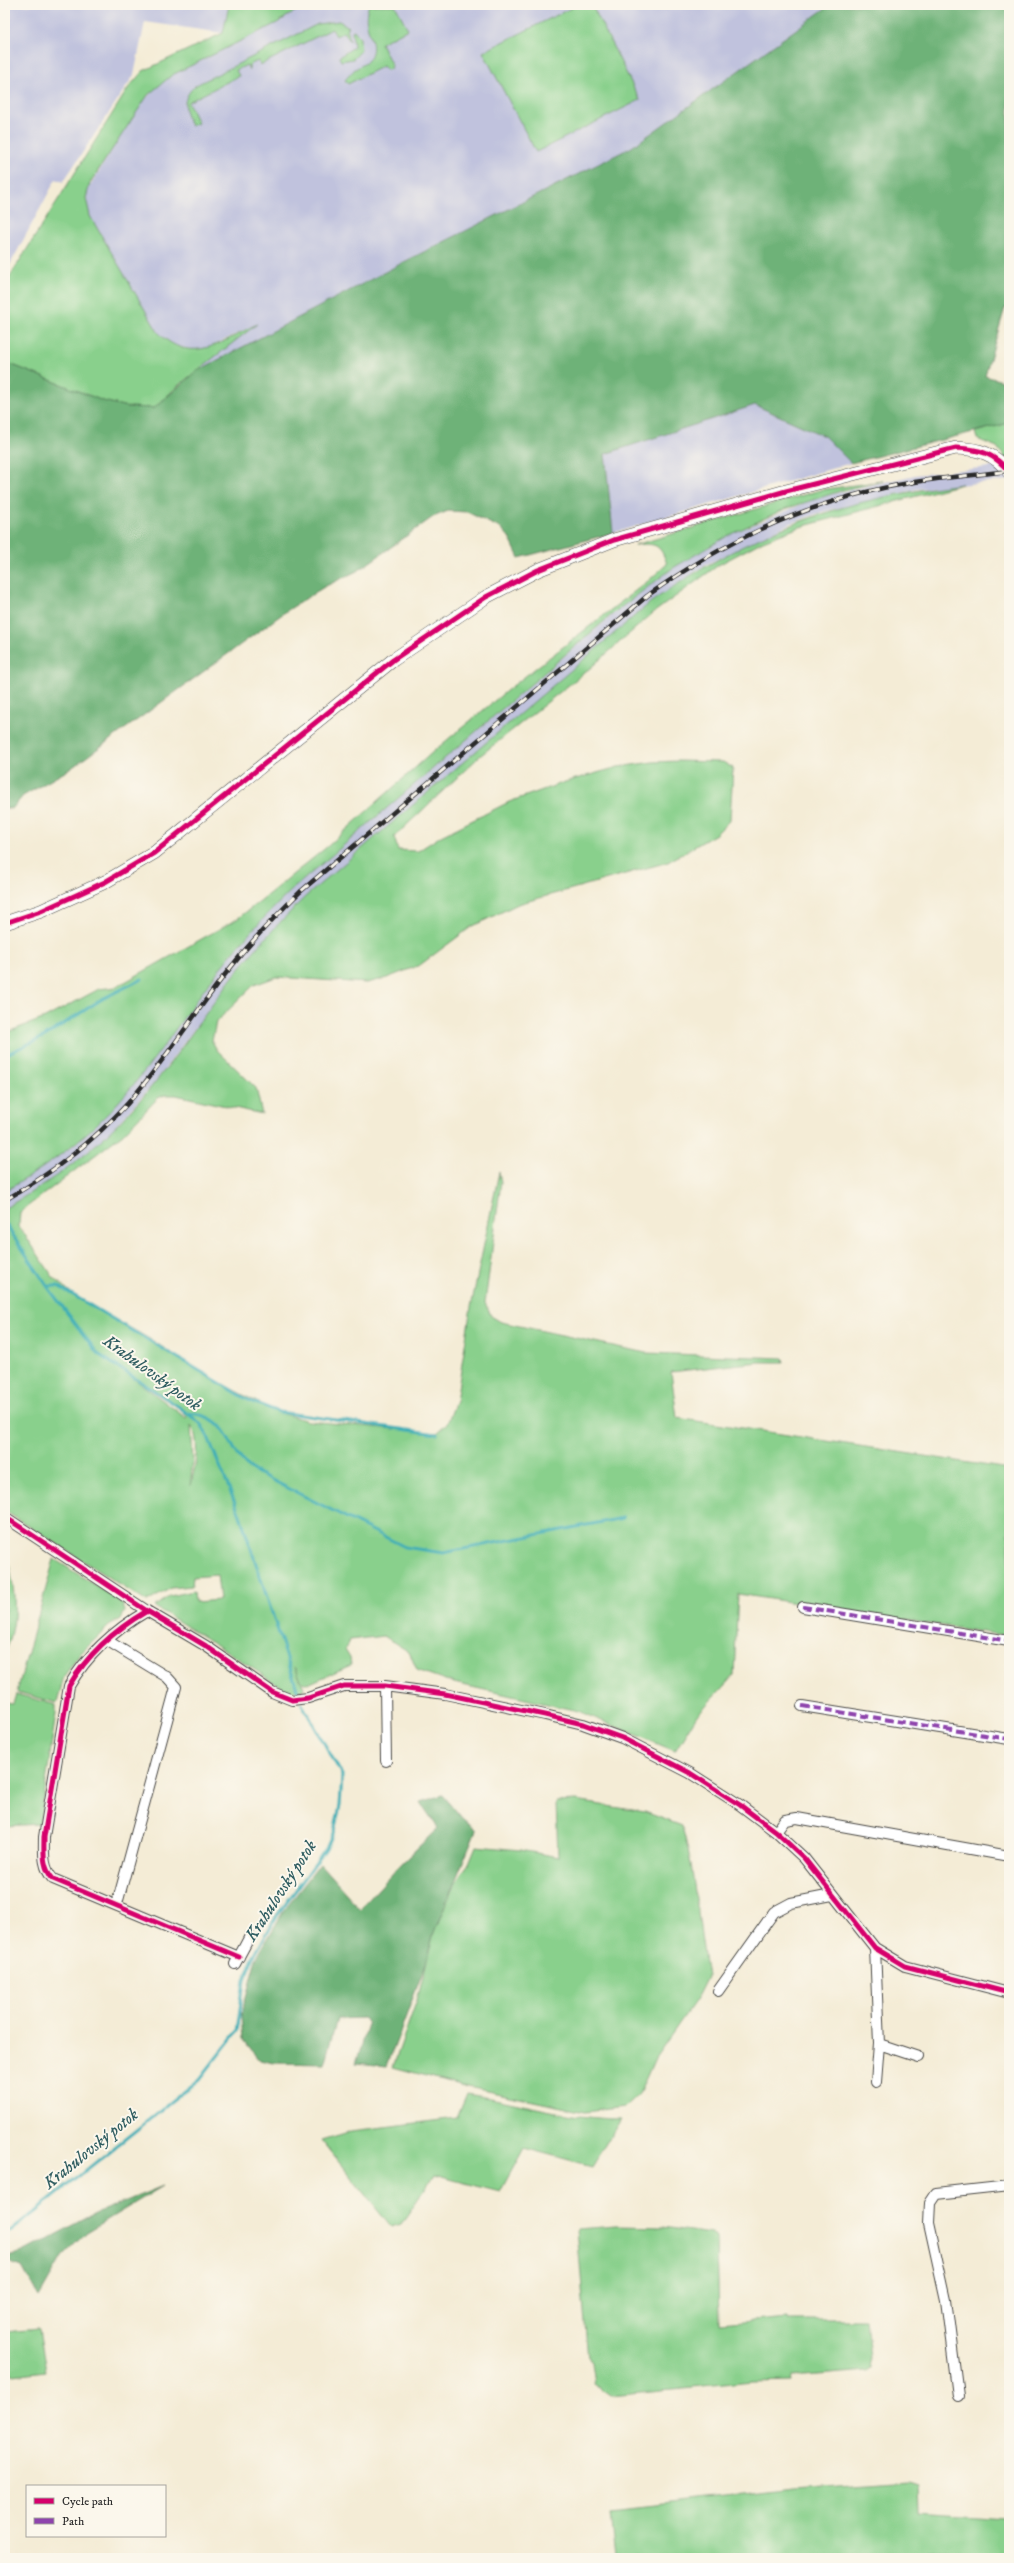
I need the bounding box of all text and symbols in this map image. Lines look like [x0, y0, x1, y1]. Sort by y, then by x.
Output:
water label: Krahulovský potok [98, 1329, 206, 1417]
water label: Krahulovský potok [240, 1836, 322, 1946]
water label: Krahulovský potok [38, 2103, 144, 2195]
legend [26, 2485, 166, 2537]
text: Cycle path [62, 2494, 114, 2509]
text: Path [62, 2514, 85, 2529]

